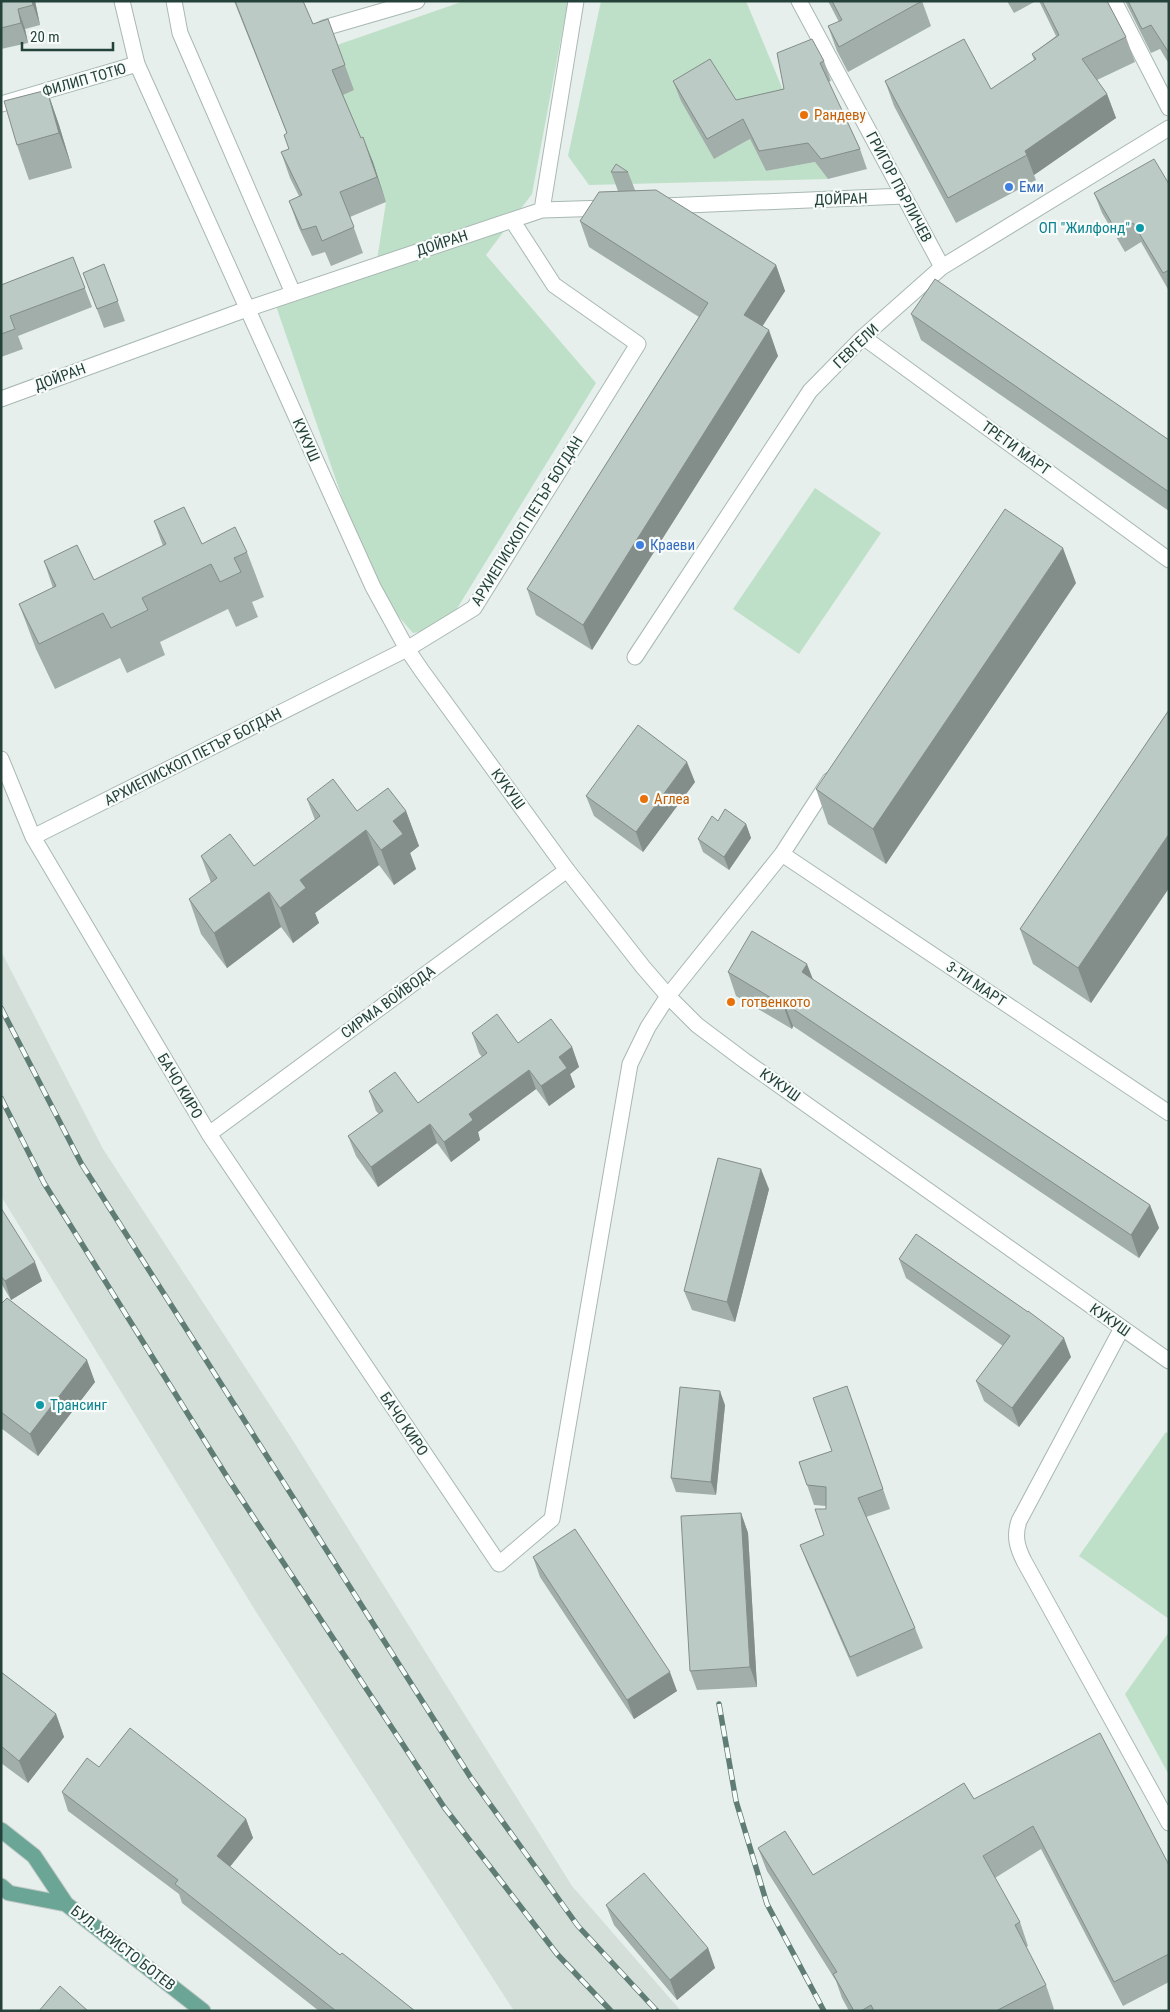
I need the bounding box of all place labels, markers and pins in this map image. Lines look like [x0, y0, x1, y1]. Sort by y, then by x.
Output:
place label: Рандеву [814, 106, 866, 124]
marker: Рандеву [798, 109, 810, 121]
place label: Еми [1019, 178, 1044, 196]
marker: Еми [1003, 181, 1015, 193]
place label: ОП "Жилфонд" [1039, 219, 1130, 237]
marker: ОП "Жилфонд" [1134, 222, 1146, 234]
place label: Краеви [650, 536, 695, 554]
marker: Краеви [634, 539, 646, 551]
place label: Аглеа [654, 790, 690, 808]
marker: Аглеа [638, 793, 650, 805]
place label: готвенкото [741, 993, 810, 1011]
marker: готвенкото [725, 996, 737, 1008]
place label: Трансинг [50, 1396, 107, 1414]
marker: Трансинг [34, 1399, 46, 1411]

